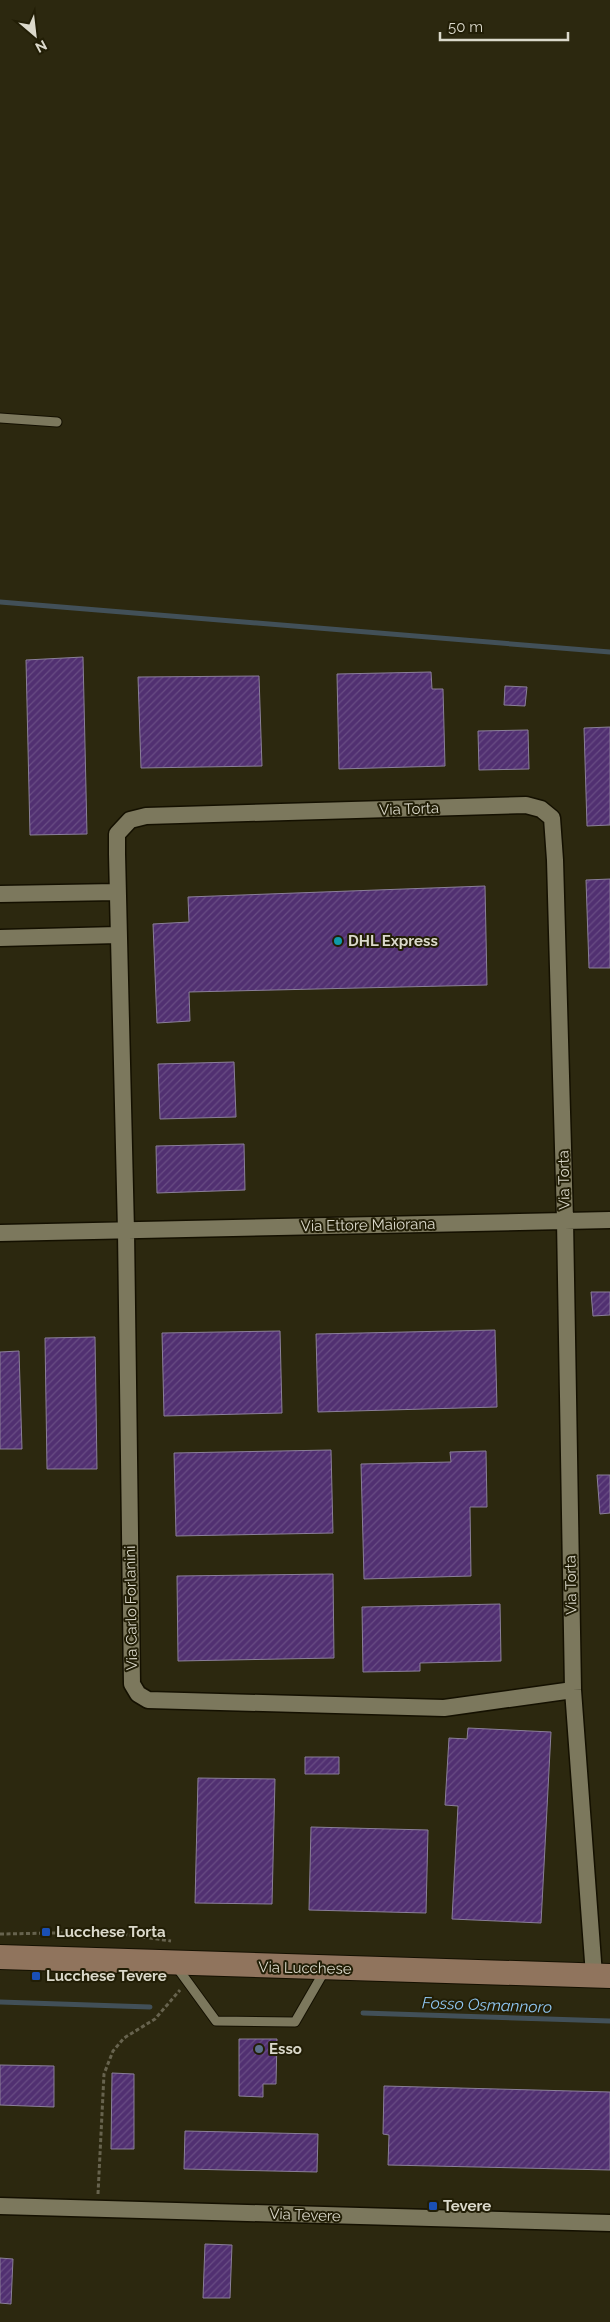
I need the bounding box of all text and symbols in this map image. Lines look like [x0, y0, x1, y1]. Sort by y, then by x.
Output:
north arrow [10, 10, 60, 60]
scale bar [440, 10, 568, 42]
text: 50 m [448, 18, 483, 36]
text: N [33, 37, 50, 56]
street label: Via Torta [379, 799, 439, 819]
place label: DHL Express [348, 932, 438, 950]
marker: DHL Express [332, 935, 344, 947]
street label: Via Torta [554, 1150, 574, 1210]
street label: Via Ettore Maiorana [300, 1215, 436, 1235]
street label: Via Carlo Forlanini [121, 1545, 141, 1671]
street label: Via Torta [561, 1555, 581, 1615]
place label: Lucchese Torta [56, 1923, 166, 1941]
marker: Lucchese Torta [40, 1926, 52, 1938]
street label: Via Lucchese [258, 1958, 352, 1978]
place label: Lucchese Tevere [46, 1967, 167, 1985]
marker: Lucchese Tevere [30, 1970, 42, 1982]
water label: Fosso Osmannoro [422, 1993, 552, 2017]
place label: Esso [269, 2040, 302, 2058]
marker: Esso [253, 2043, 265, 2055]
place label: Tevere [443, 2197, 491, 2215]
marker: Tevere [427, 2200, 439, 2212]
street label: Via Tevere [269, 2205, 341, 2225]

